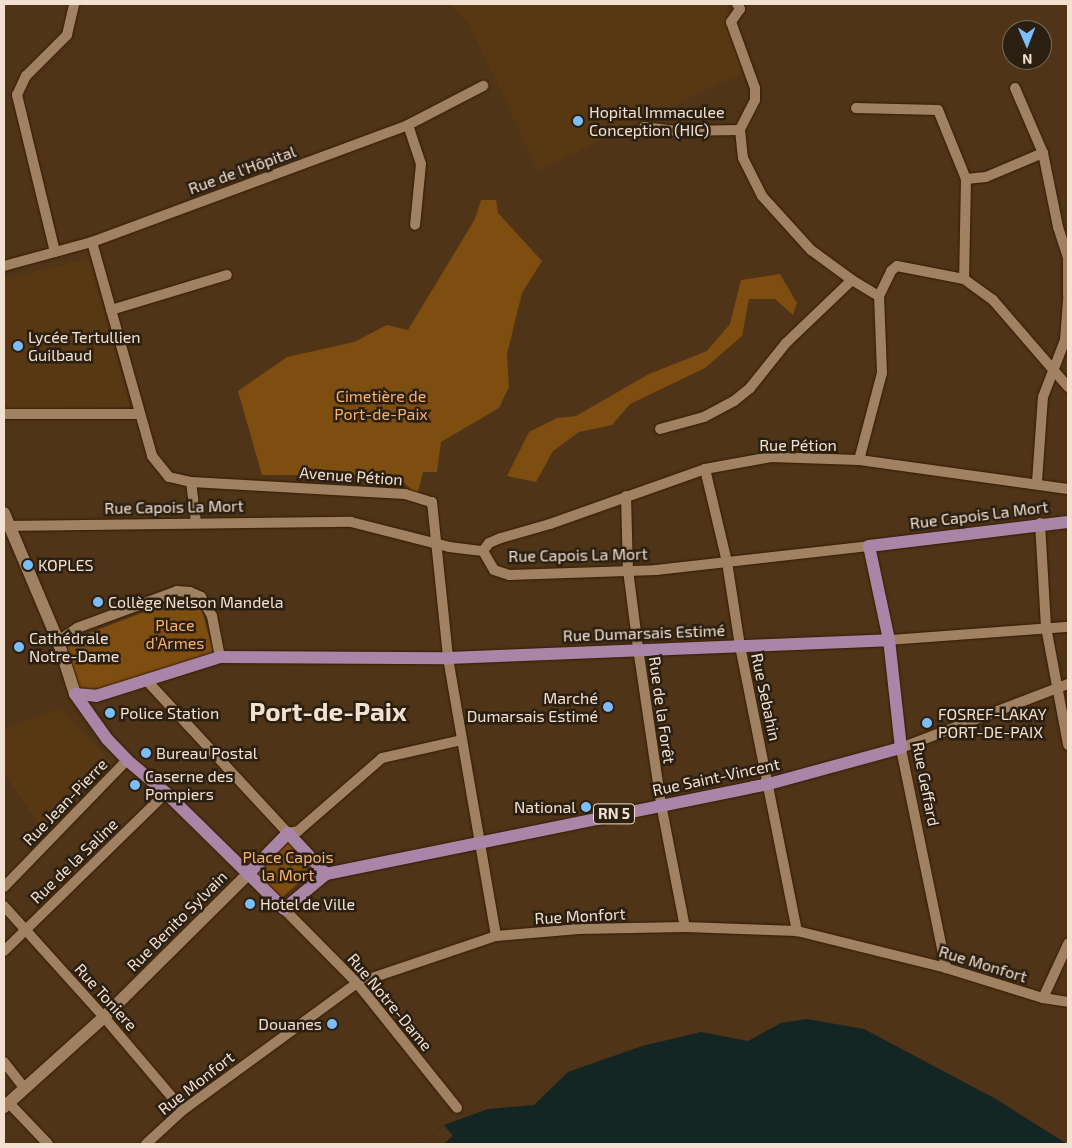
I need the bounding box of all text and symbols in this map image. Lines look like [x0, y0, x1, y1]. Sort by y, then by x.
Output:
north arrow [1002, 20, 1052, 70]
text: N [1022, 51, 1032, 68]
place label: Hopital Immaculee Conception (HIC) [589, 102, 725, 140]
marker: Hopital Immaculee Conception (HIC) [571, 114, 585, 128]
street label: Rue de l'Hôpital [186, 142, 298, 198]
place label: Lycée Tertullien Guilbaud [28, 327, 141, 365]
marker: Lycée Tertullien Guilbaud [12, 340, 24, 352]
park label: Cimetière de Port-de-Paix [334, 386, 428, 424]
street label: Rue Pétion [759, 435, 837, 455]
street label: Avenue Pétion [299, 463, 403, 489]
street label: Rue Capois La Mort [104, 496, 244, 518]
street label: Rue Capois La Mort [909, 497, 1049, 533]
street label: Rue Capois La Mort [508, 544, 648, 566]
place label: KOPLES [38, 555, 93, 575]
marker: KOPLES [22, 559, 34, 571]
place label: Collège Nelson Mandela [108, 592, 283, 612]
marker: Collège Nelson Mandela [92, 596, 104, 608]
park label: Place d’Armes [145, 615, 205, 653]
street label: Rue Dumarsais Estimé [562, 621, 726, 645]
place label: Cathédrale Notre-Dame [29, 628, 119, 666]
marker: Cathédrale Notre-Dame [13, 641, 25, 653]
street label: Rue Sebahin [747, 651, 785, 743]
street label: Rue de la Forêt [645, 655, 679, 765]
place label: Marché Dumarsais Estimé [467, 688, 598, 726]
district label: Port-de-Paix [249, 695, 407, 727]
marker: Marché Dumarsais Estimé [602, 701, 614, 713]
place label: Police Station [120, 703, 219, 723]
place label: FOSREF-LAKAY PORT-DE-PAIX [938, 704, 1047, 742]
marker: Police Station [104, 707, 116, 719]
marker: FOSREF-LAKAY PORT-DE-PAIX [920, 716, 934, 730]
street label: Rue Geffard [908, 740, 944, 828]
place label: Bureau Postal [156, 743, 258, 763]
marker: Bureau Postal [140, 747, 152, 759]
street label: Rue Jean-Pierre [19, 754, 111, 850]
street label: Rue Saint-Vincent [651, 754, 781, 800]
place label: Caserne des Pompiers [145, 766, 233, 804]
marker: Caserne des Pompiers [129, 779, 141, 791]
place label: National [514, 797, 576, 817]
marker: National [580, 801, 592, 813]
road number: RN 5 [593, 802, 635, 826]
street label: Rue de la Saline [26, 815, 122, 907]
park label: Place Capois la Mort [242, 847, 334, 885]
street label: Rue Benito Sylvain [123, 867, 231, 975]
place label: Hotel de Ville [260, 894, 356, 914]
marker: Hotel de Ville [244, 898, 256, 910]
street label: Rue Monfort [534, 904, 626, 928]
street label: Rue Monfort [937, 941, 1029, 987]
street label: Rue Notre-Dame [344, 949, 436, 1055]
street label: Rue Toniere [71, 959, 141, 1035]
place label: Douanes [258, 1014, 322, 1034]
marker: Douanes [326, 1018, 338, 1030]
street label: Rue Monfort [154, 1047, 238, 1119]

